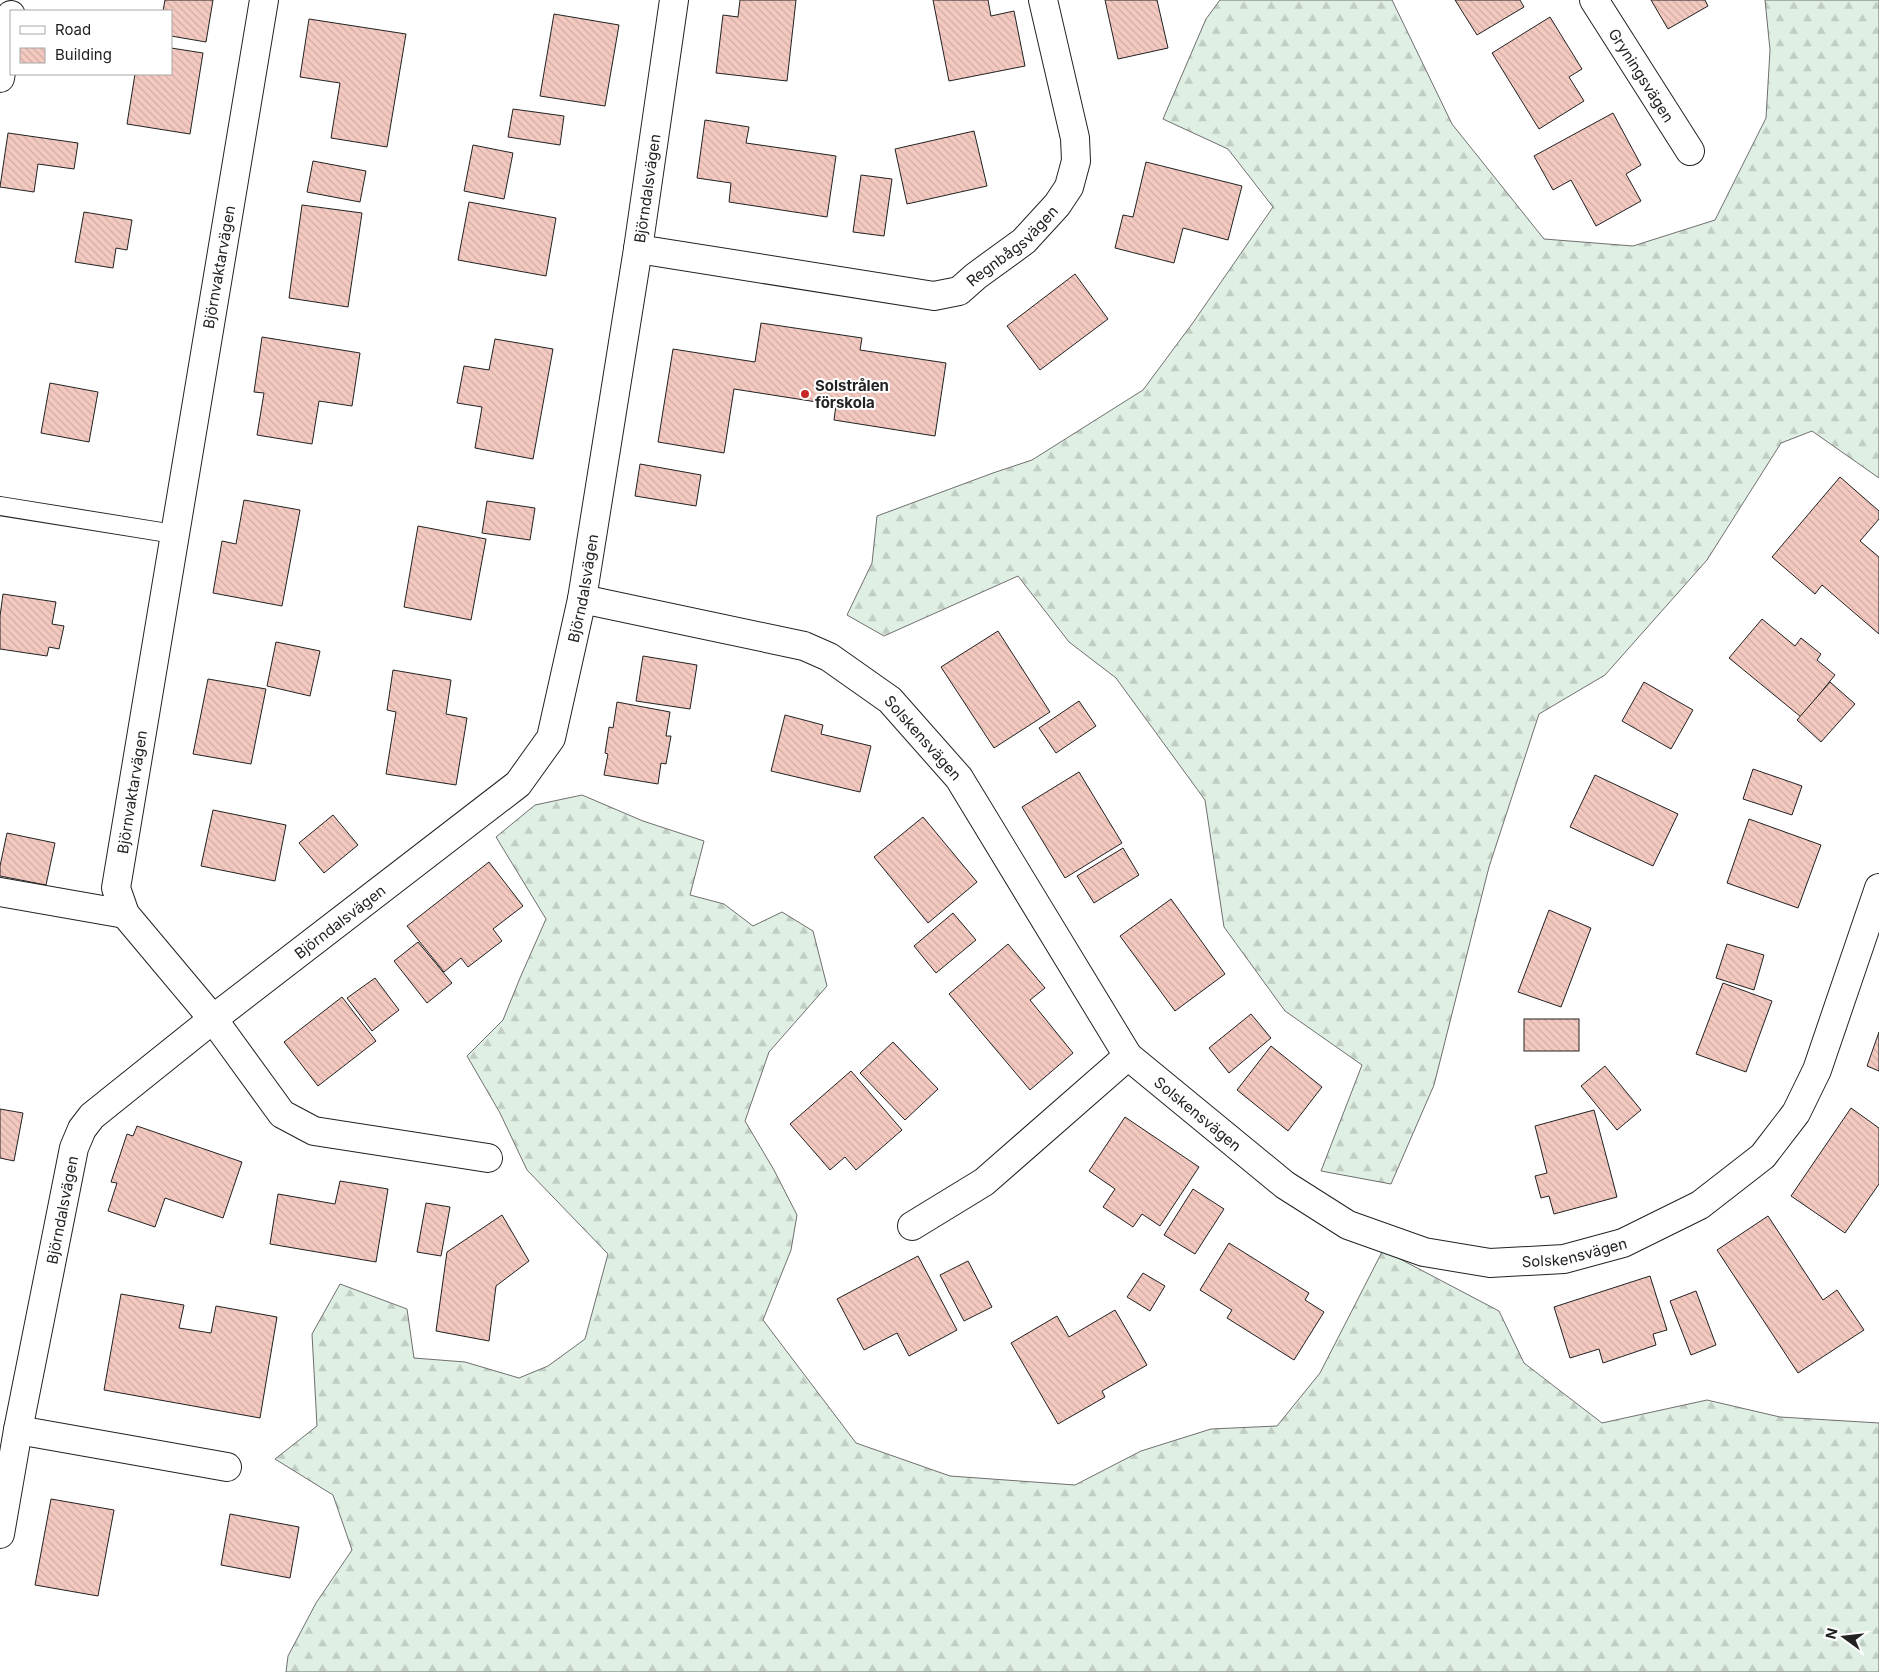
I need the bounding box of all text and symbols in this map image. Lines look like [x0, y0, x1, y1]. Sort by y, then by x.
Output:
legend [10, 10, 172, 75]
text: Road [55, 20, 91, 39]
street label: Gryningsvägen [1605, 25, 1679, 126]
text: Building [55, 45, 112, 64]
street label: Björndalsvägen [630, 132, 664, 244]
street label: Regnbågsvägen [962, 201, 1061, 290]
street label: Björnvaktarvägen [199, 204, 239, 330]
place label: Solstrålen förskola [815, 376, 889, 412]
marker: Solstrålen förskola [799, 388, 811, 400]
street label: Björndalsvägen [563, 533, 602, 644]
street label: Solskensvägen [881, 691, 966, 784]
street label: Björnvaktarvägen [113, 729, 151, 855]
street label: Björndalsvägen [290, 880, 389, 963]
street label: Solskensvägen [1151, 1072, 1246, 1155]
street label: Björndalsvägen [42, 1154, 82, 1266]
street label: Solskensvägen [1521, 1233, 1629, 1271]
north arrow [1819, 1612, 1869, 1662]
text: N [1821, 1626, 1841, 1641]

